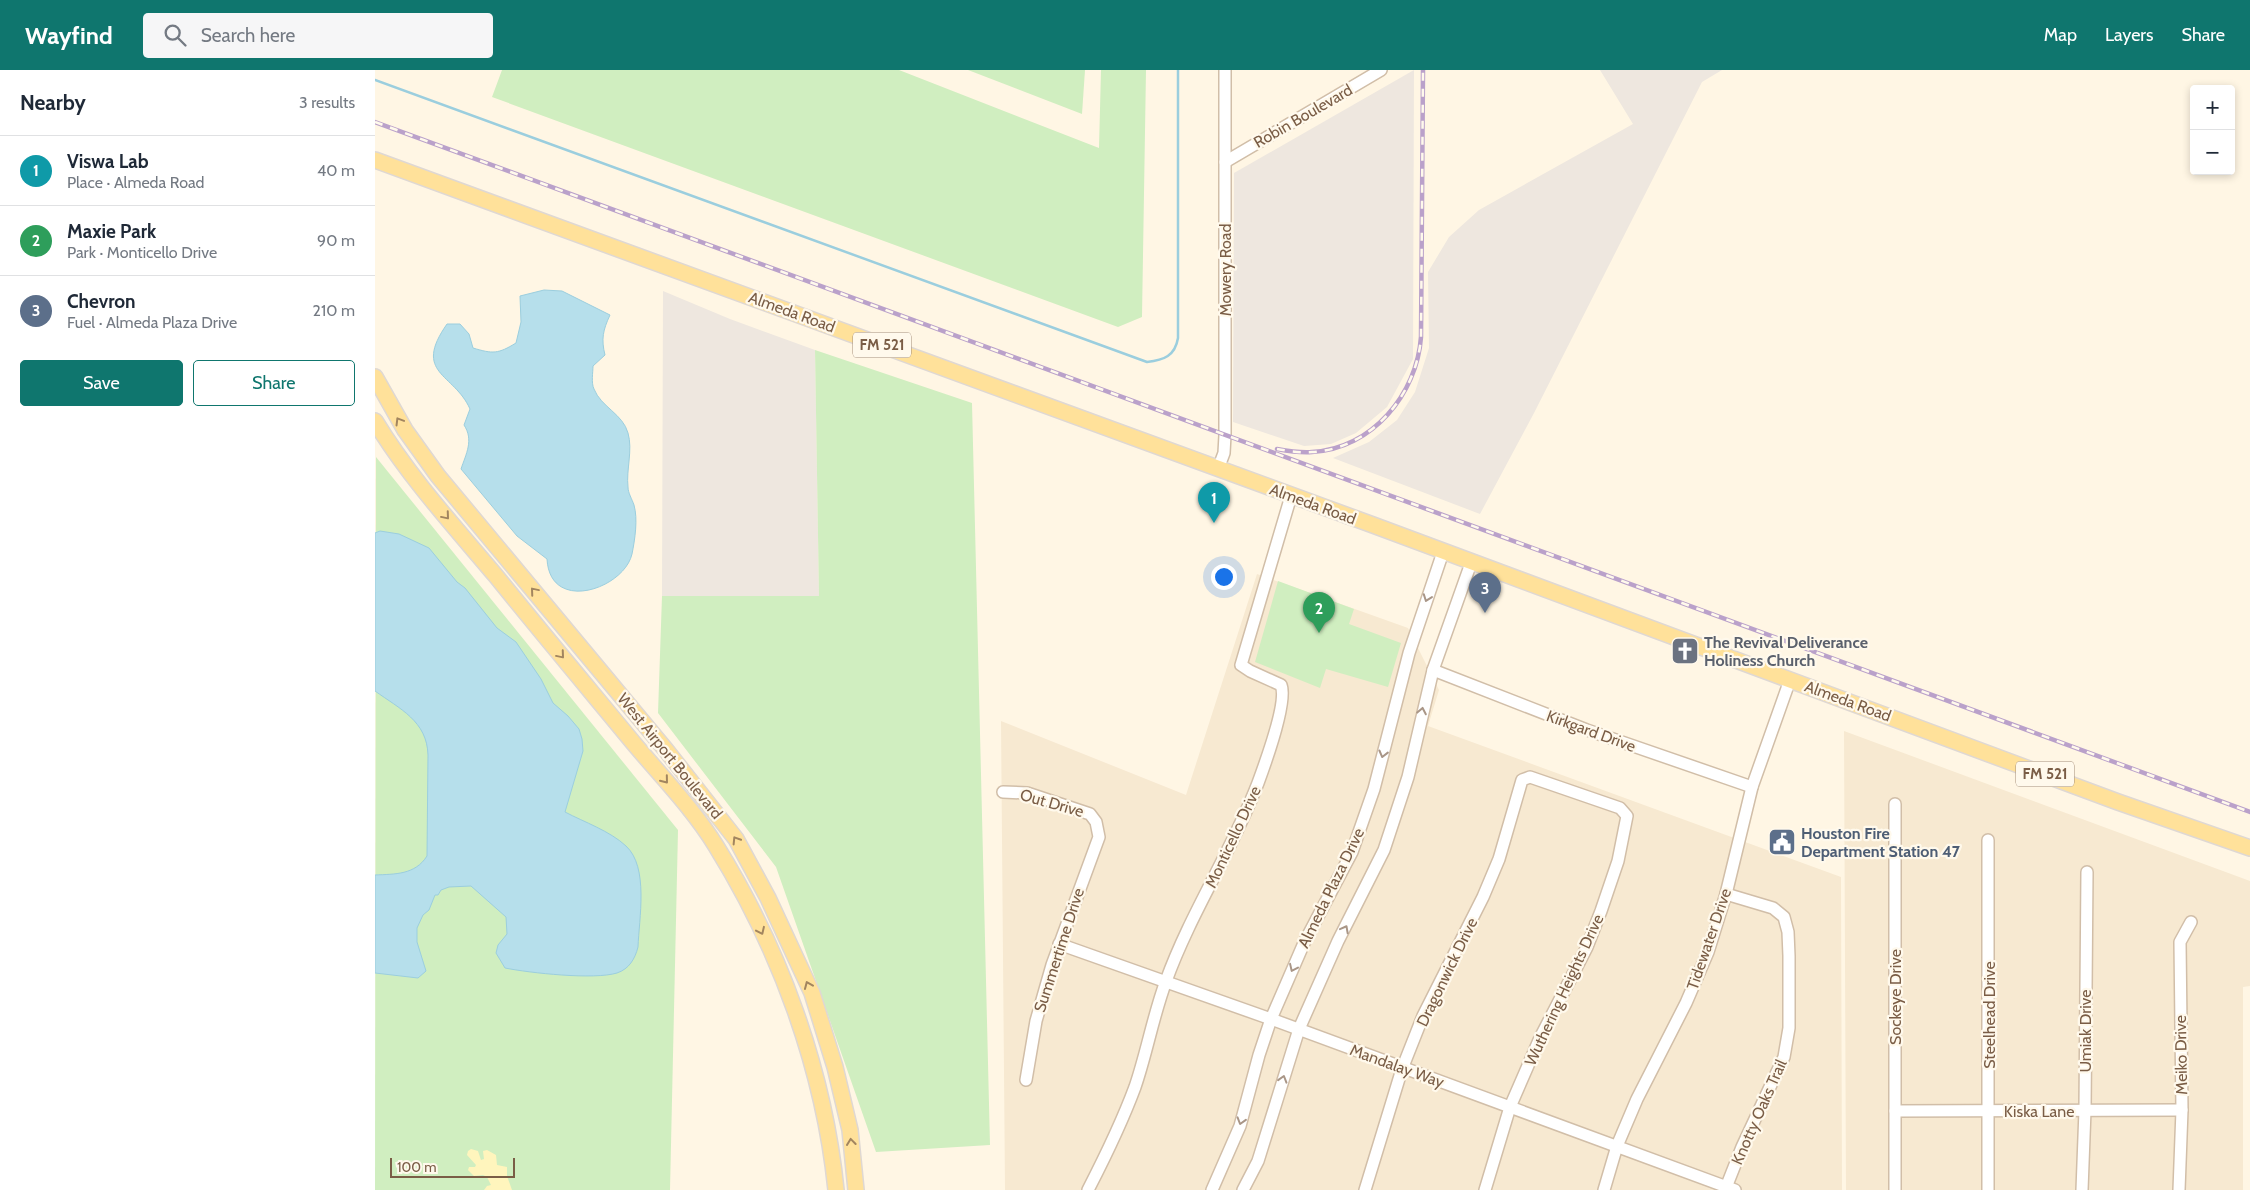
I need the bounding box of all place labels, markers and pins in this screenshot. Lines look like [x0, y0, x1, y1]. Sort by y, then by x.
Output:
pin: 1 [1198, 482, 1230, 523]
pin: 3 [1469, 572, 1501, 613]
pin: 2 [1303, 592, 1335, 633]
place label: The Revival Deliverance Holiness Church [1704, 633, 1868, 670]
church icon: The Revival Deliverance Holiness Church [1670, 636, 1700, 666]
place label: Houston Fire Department Station 47 [1801, 824, 1961, 861]
public building icon: Houston Fire Department Station 47 [1767, 827, 1797, 857]

